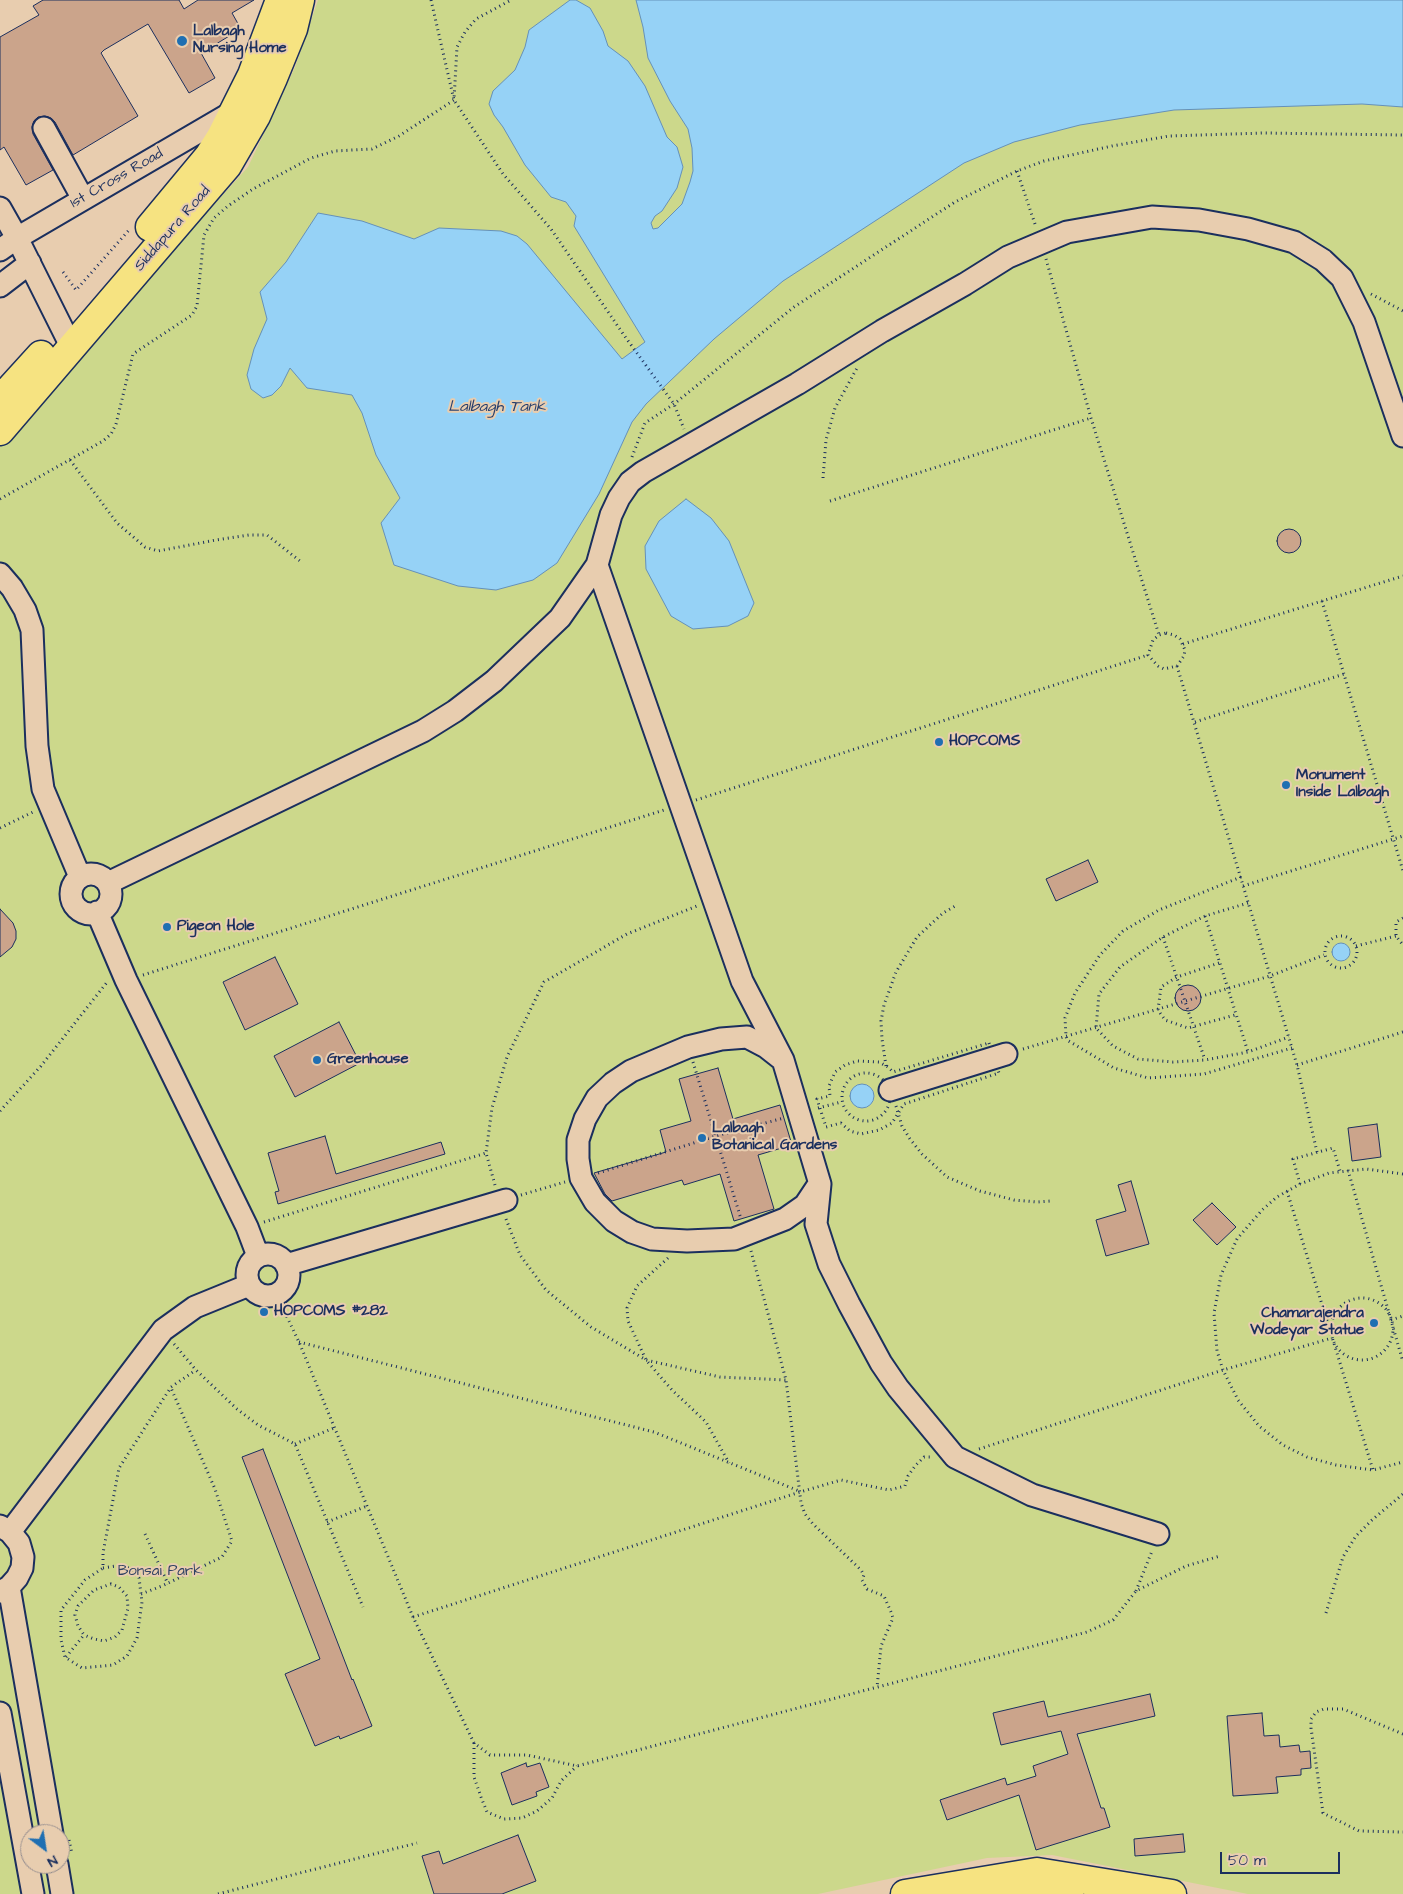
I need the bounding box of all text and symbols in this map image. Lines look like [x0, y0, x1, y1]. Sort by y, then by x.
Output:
place label: Lalbagh Nursing Home [193, 23, 287, 58]
marker: Lalbagh Nursing Home [175, 34, 189, 48]
street label: 1st Cross Road [67, 145, 167, 213]
street label: Siddapura Road [131, 183, 215, 275]
water label: Lalbagh Tank [448, 398, 546, 418]
place label: HOPCOMS [949, 733, 1020, 751]
marker: HOPCOMS [933, 736, 945, 748]
place label: Monument Inside Lalbagh [1296, 767, 1389, 802]
marker: Monument Inside Lalbagh [1280, 779, 1292, 791]
place label: Pigeon Hole [177, 918, 255, 936]
marker: Pigeon Hole [161, 921, 173, 933]
place label: Greenhouse [327, 1051, 409, 1069]
marker: Greenhouse [311, 1054, 323, 1066]
place label: Lalbagh Botanical Gardens [712, 1120, 837, 1155]
marker: Lalbagh Botanical Gardens [696, 1132, 708, 1144]
place label: HOPCOMS #282 [274, 1303, 388, 1321]
place label: Chamarajendra Wodeyar Statue [1250, 1305, 1364, 1340]
marker: HOPCOMS #282 [258, 1306, 270, 1318]
marker: Chamarajendra Wodeyar Statue [1368, 1317, 1380, 1329]
park label: Bonsai Park [118, 1563, 202, 1581]
north arrow [20, 1824, 70, 1874]
scale bar [1223, 1842, 1343, 1874]
text: N [43, 1850, 61, 1872]
text: 50 m [1228, 1850, 1266, 1871]

